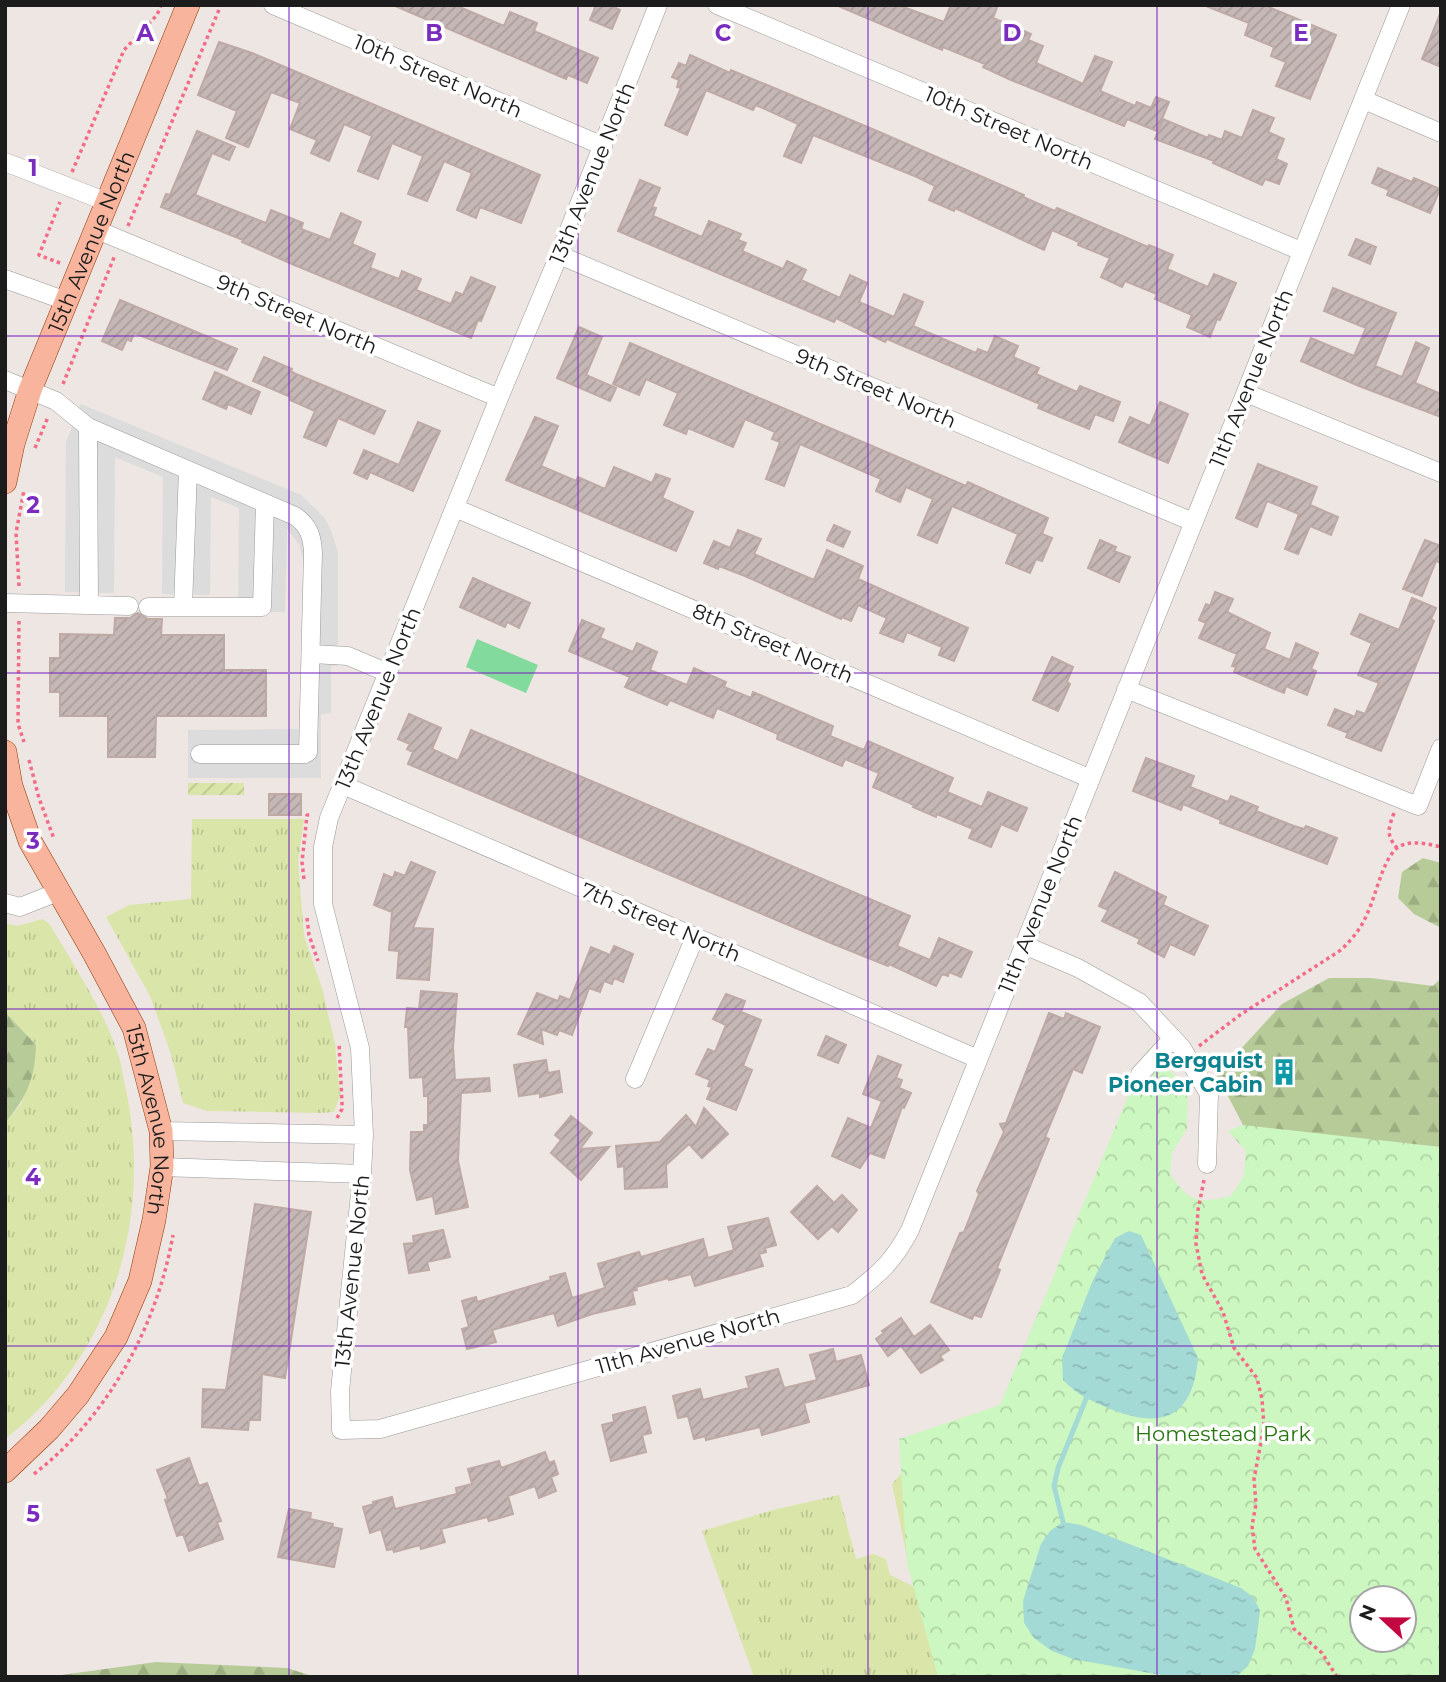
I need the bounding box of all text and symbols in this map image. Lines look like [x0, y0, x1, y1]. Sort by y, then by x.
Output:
text: A [135, 19, 154, 47]
text: B [425, 19, 443, 47]
text: C [715, 19, 732, 47]
text: D [1003, 19, 1022, 47]
text: E [1293, 19, 1309, 47]
street label: 10th Street North [350, 29, 526, 123]
street label: 13th Avenue North [544, 78, 640, 268]
street label: 10th Street North [921, 81, 1097, 175]
street label: 15th Avenue North [43, 147, 139, 336]
text: 1 [28, 154, 38, 182]
street label: 9th Street North [213, 269, 381, 359]
street label: 11th Avenue North [1204, 285, 1298, 471]
street label: 9th Street North [792, 343, 960, 433]
text: 2 [26, 491, 40, 519]
street label: 8th Street North [689, 598, 857, 688]
street label: 13th Avenue North [330, 603, 426, 793]
street label: 11th Avenue North [993, 811, 1087, 997]
text: 3 [25, 827, 40, 855]
street label: 7th Street North [577, 877, 745, 967]
street label: 15th Avenue North [121, 1022, 175, 1217]
place label: Bergquist Pioneer Cabin [1108, 1048, 1263, 1097]
building icon: Bergquist Pioneer Cabin [1269, 1057, 1299, 1087]
text: 4 [25, 1163, 41, 1191]
street label: 13th Avenue North [329, 1173, 375, 1369]
street label: 11th Avenue North [593, 1303, 783, 1379]
park label: Homestead Park [1135, 1421, 1311, 1446]
text: 5 [26, 1500, 40, 1528]
north arrow [1348, 1584, 1418, 1654]
text: N [1354, 1601, 1381, 1624]

